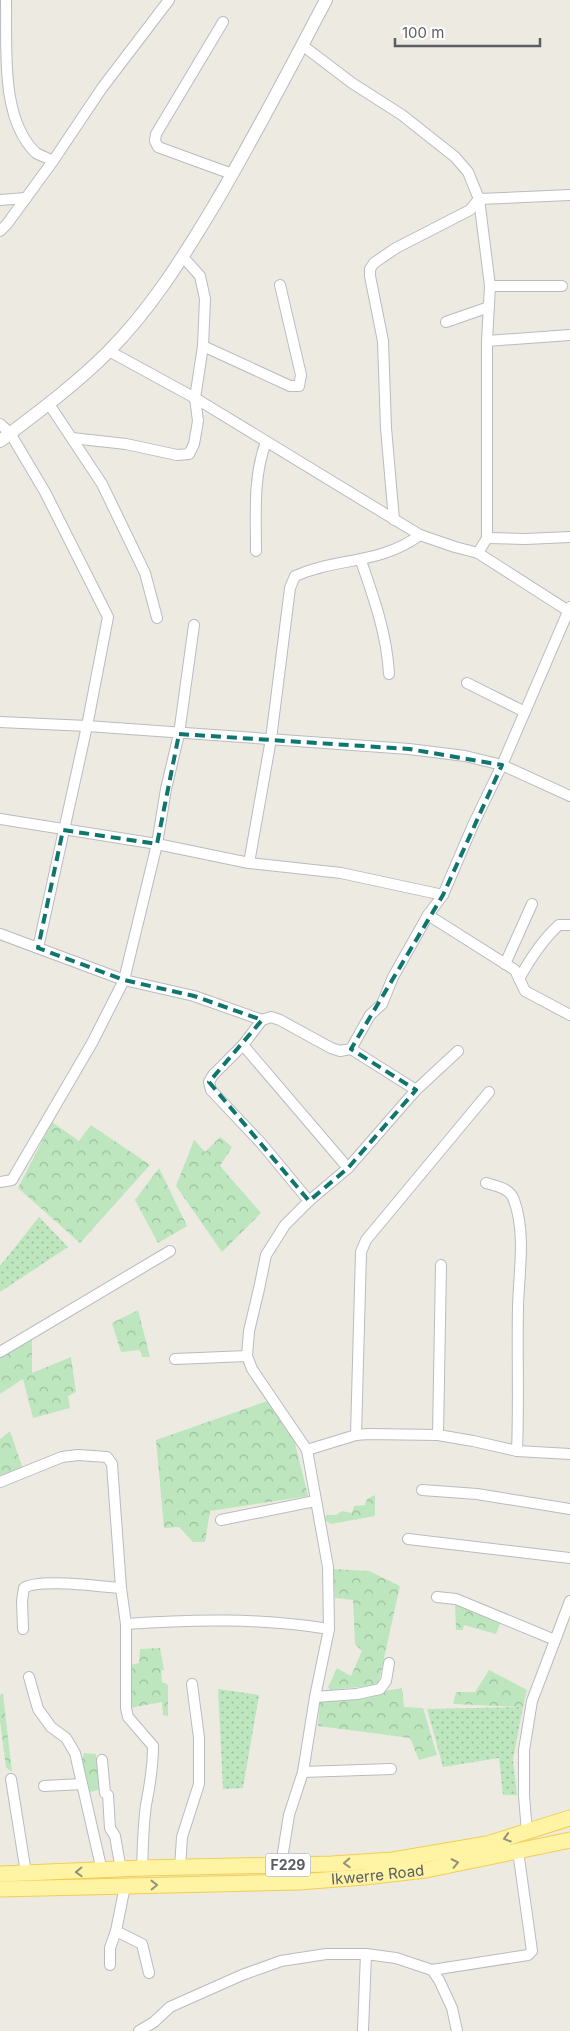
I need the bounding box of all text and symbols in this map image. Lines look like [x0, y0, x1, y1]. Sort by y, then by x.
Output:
scale bar [395, 15, 540, 47]
text: 100 m [402, 23, 444, 42]
one-way arrow [503, 1832, 511, 1842]
road number: F229 [266, 1854, 310, 1876]
one-way arrow [342, 1858, 350, 1869]
one-way arrow [450, 1859, 459, 1869]
street label: Ikwerre Road [330, 1860, 425, 1889]
one-way arrow [75, 1866, 83, 1877]
one-way arrow [150, 1880, 158, 1891]

